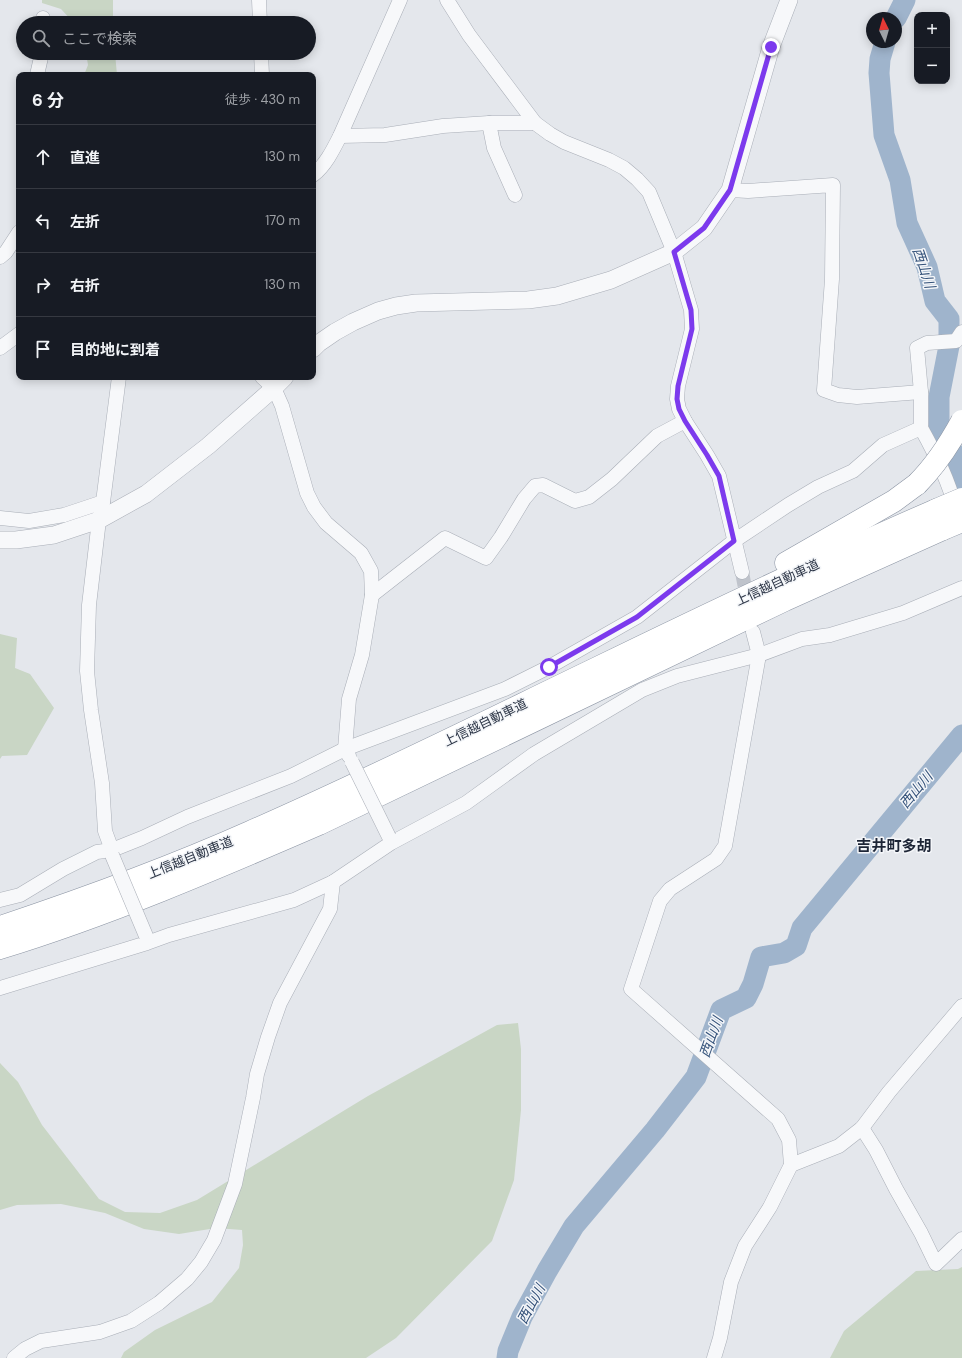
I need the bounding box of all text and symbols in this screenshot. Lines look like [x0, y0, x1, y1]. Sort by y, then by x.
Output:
north arrow [866, 12, 902, 48]
map controls [914, 12, 950, 84]
button: + [914, 12, 950, 48]
search box [16, 16, 316, 60]
icon: search [30, 27, 52, 49]
text: ここで検索 [62, 29, 137, 49]
route end [762, 38, 780, 56]
button: − [914, 48, 950, 84]
text: 6 分 [32, 89, 64, 111]
text: 徒歩 · 430 m [225, 91, 300, 108]
icon: ahead [32, 146, 54, 168]
text: 直進 [70, 148, 100, 168]
text: 130 m [264, 148, 300, 165]
icon: left [32, 210, 54, 232]
text: 左折 [70, 212, 100, 232]
text: 170 m [265, 212, 300, 229]
water label: 西山川 [909, 245, 940, 293]
icon: right [32, 274, 54, 296]
text: 右折 [70, 276, 100, 296]
text: 130 m [264, 276, 300, 293]
icon: arrive [32, 338, 54, 360]
text: 目的地に到着 [70, 340, 160, 360]
street label: 上信越自動車道 [732, 556, 822, 609]
route start [540, 658, 558, 676]
street label: 上信越自動車道 [441, 695, 530, 750]
water label: 西山川 [896, 767, 938, 812]
street label: 上信越自動車道 [145, 833, 236, 882]
district label: 吉井町多胡 [856, 836, 932, 856]
water label: 西山川 [695, 1012, 727, 1060]
water label: 西山川 [513, 1279, 550, 1327]

